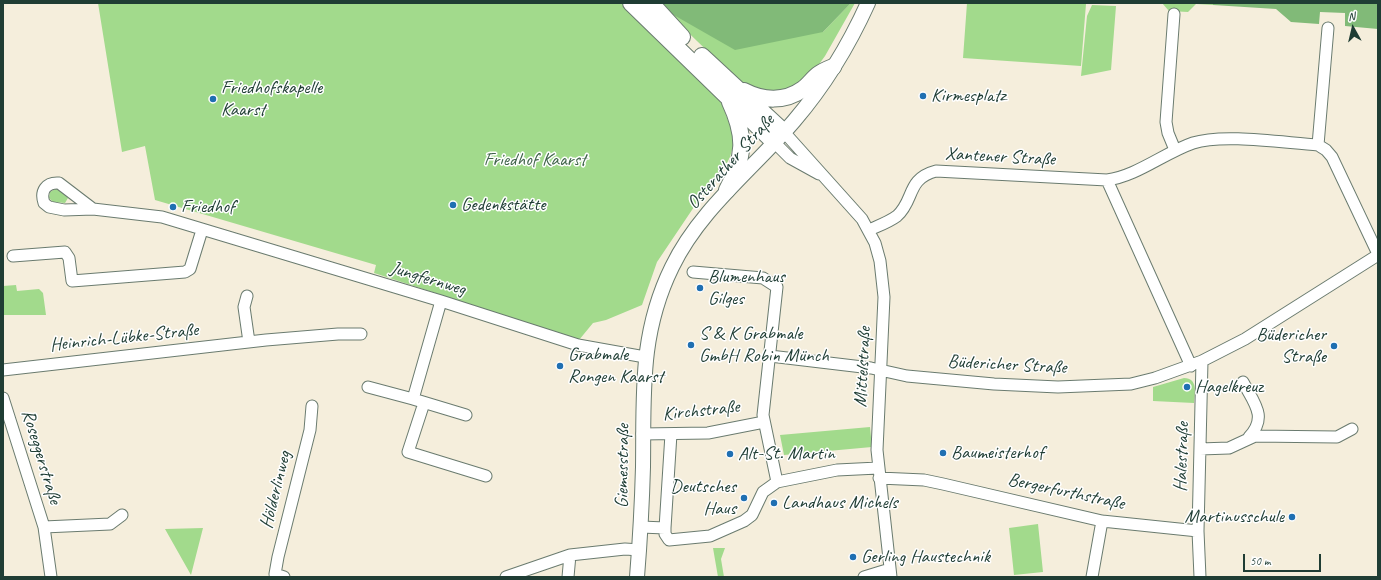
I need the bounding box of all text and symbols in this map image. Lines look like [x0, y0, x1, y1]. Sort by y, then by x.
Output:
north arrow [1333, 8, 1373, 48]
text: N [1347, 9, 1356, 24]
place label: Friedhofskapelle Kaarst [221, 77, 322, 121]
place label: Kirmesplatz [931, 85, 1006, 107]
marker: Kirmesplatz [918, 91, 928, 101]
marker: Friedhofskapelle Kaarst [208, 94, 218, 104]
street label: Osterather Straße [682, 110, 780, 214]
street label: Xantener Straße [944, 143, 1056, 171]
park label: Friedhof Kaarst [484, 149, 586, 171]
place label: Gedenkstätte [461, 194, 545, 216]
place label: Friedhof [181, 196, 234, 218]
marker: Gedenkstätte [448, 200, 458, 210]
marker: Friedhof [168, 202, 178, 212]
street label: Jungfernweg [388, 257, 468, 301]
place label: Blumenhaus Gilges [708, 266, 785, 310]
marker: Blumenhaus Gilges [695, 283, 705, 293]
street label: Heinrich-Lübke-Straße [49, 319, 199, 357]
place label: S & K Grabmale GmbH Robin Münch [699, 323, 829, 367]
place label: Büdericher Straße [1256, 324, 1326, 368]
street label: Mittelstraße [850, 326, 876, 408]
marker: S & K Grabmale GmbH Robin Münch [686, 340, 696, 350]
marker: Büdericher Straße [1329, 341, 1339, 351]
place label: Grabmale Rongen Kaarst [568, 344, 664, 388]
street label: Büdericher Straße [947, 350, 1067, 380]
marker: Grabmale Rongen Kaarst [555, 361, 565, 371]
place label: Hagelkreuz [1195, 376, 1263, 398]
marker: Hagelkreuz [1182, 382, 1192, 392]
street label: Kirchstraße [662, 396, 740, 426]
street label: Roseggerstraße [16, 407, 66, 507]
street label: Halestraße [1169, 422, 1195, 492]
street label: Giemesstraße [611, 424, 635, 508]
place label: Baumeisterhof [951, 442, 1043, 464]
place label: Alt-St. Martin [738, 443, 835, 465]
marker: Baumeisterhof [938, 448, 948, 458]
street label: Hölderlinweg [255, 449, 297, 531]
marker: Alt-St. Martin [725, 449, 735, 459]
street label: Bergerfurthstraße [1006, 469, 1126, 515]
place label: Deutsches Haus [670, 476, 736, 520]
place label: Landhaus Michels [782, 492, 897, 514]
marker: Deutsches Haus [739, 493, 749, 503]
marker: Landhaus Michels [769, 498, 779, 508]
place label: Martinusschule [1184, 506, 1284, 528]
marker: Martinusschule [1287, 512, 1297, 522]
place label: Gerling Haustechnik [861, 546, 990, 568]
scale bar [1245, 546, 1323, 572]
marker: Gerling Haustechnik [848, 552, 858, 562]
text: 50 m [1250, 553, 1270, 569]

